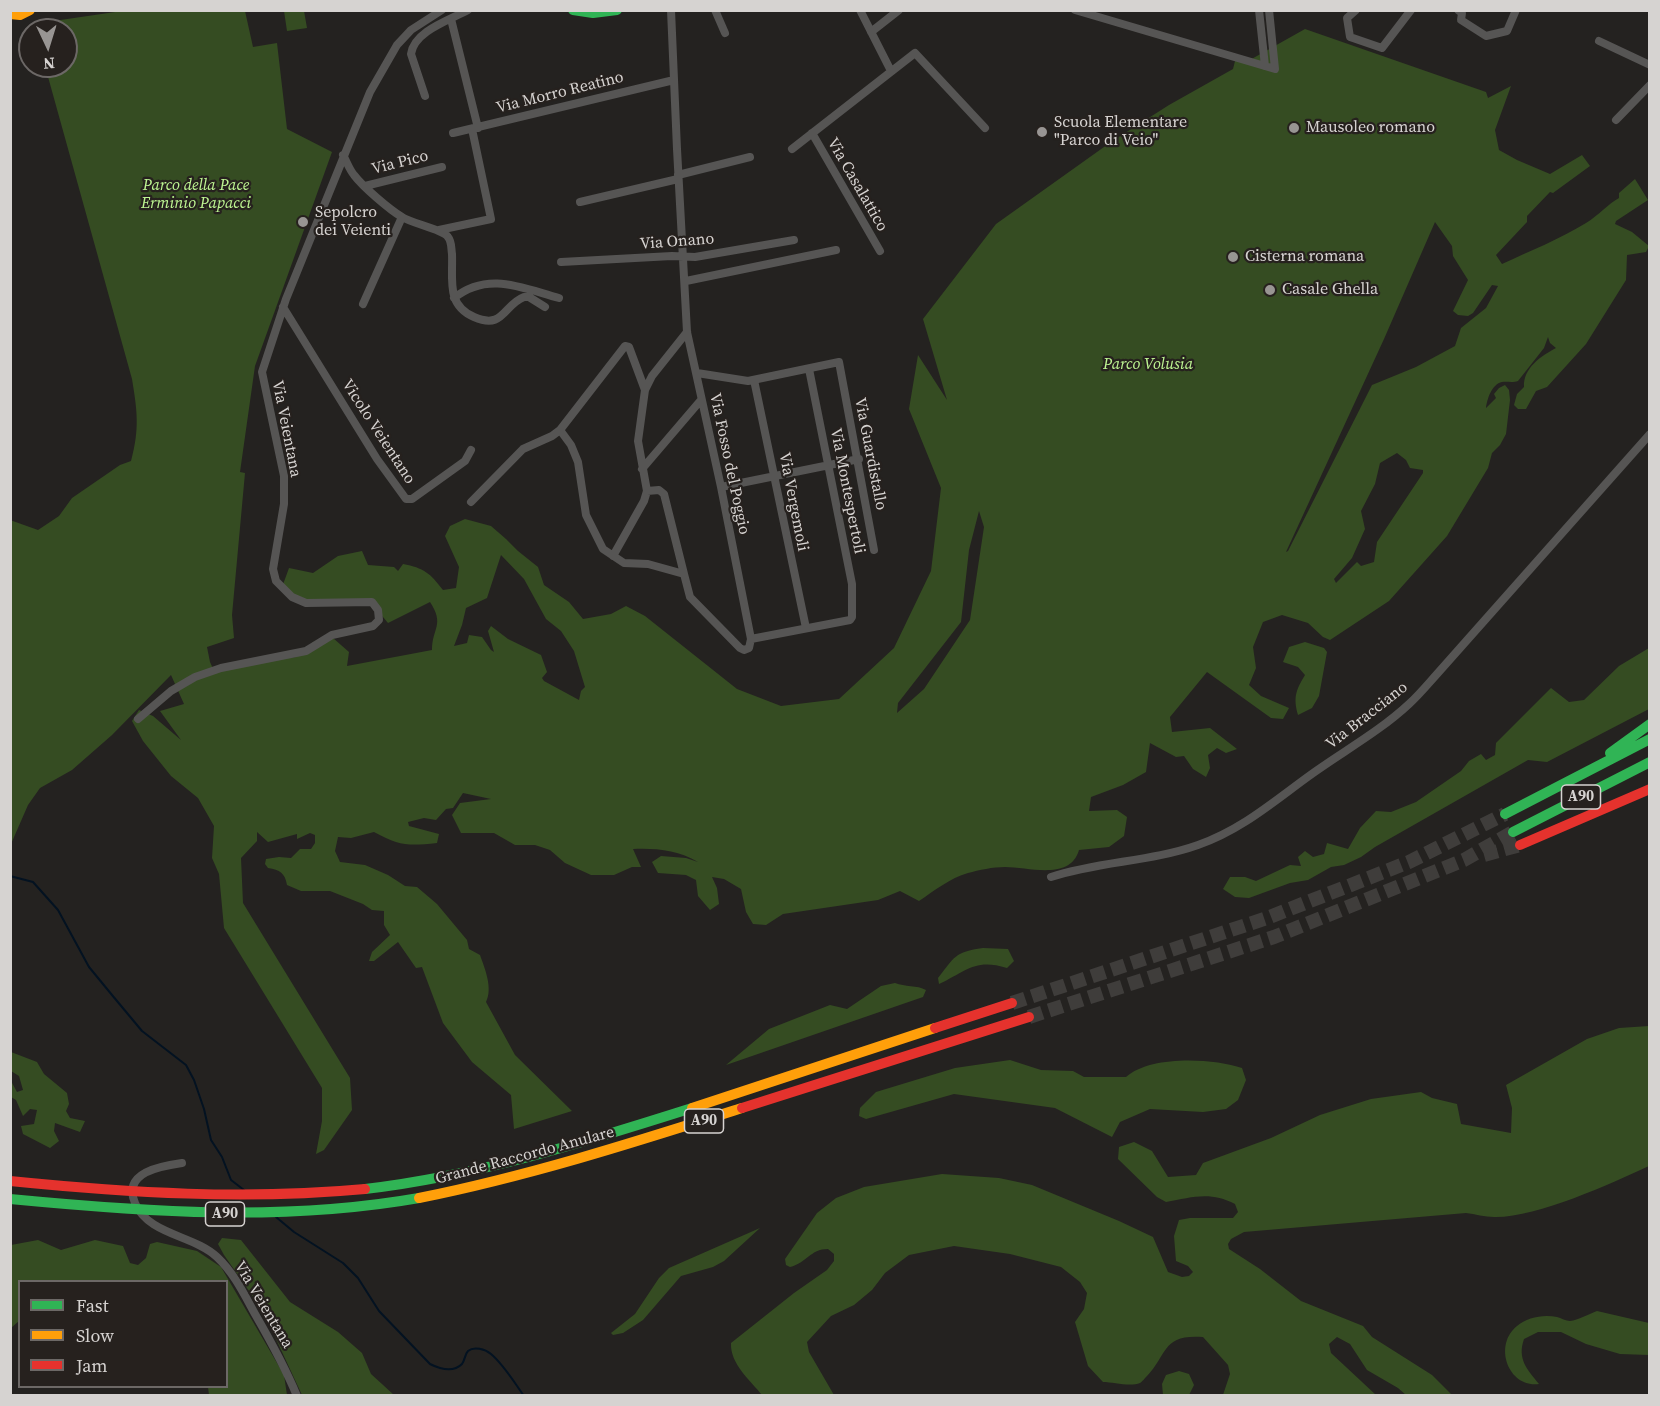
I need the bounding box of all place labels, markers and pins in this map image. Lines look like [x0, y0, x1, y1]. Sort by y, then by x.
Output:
place label: Scuola Elementare "Parco di Veio" [1054, 113, 1187, 151]
place label: Mausoleo romano [1306, 118, 1435, 138]
marker: Mausoleo romano [1287, 121, 1301, 135]
marker: Scuola Elementare "Parco di Veio" [1035, 125, 1049, 139]
place label: Sepolcro dei Veienti [315, 203, 391, 241]
marker: Sepolcro dei Veienti [296, 215, 310, 229]
place label: Cisterna romana [1245, 247, 1364, 267]
marker: Cisterna romana [1226, 250, 1240, 264]
place label: Casale Ghella [1282, 280, 1378, 300]
marker: Casale Ghella [1263, 283, 1277, 297]

